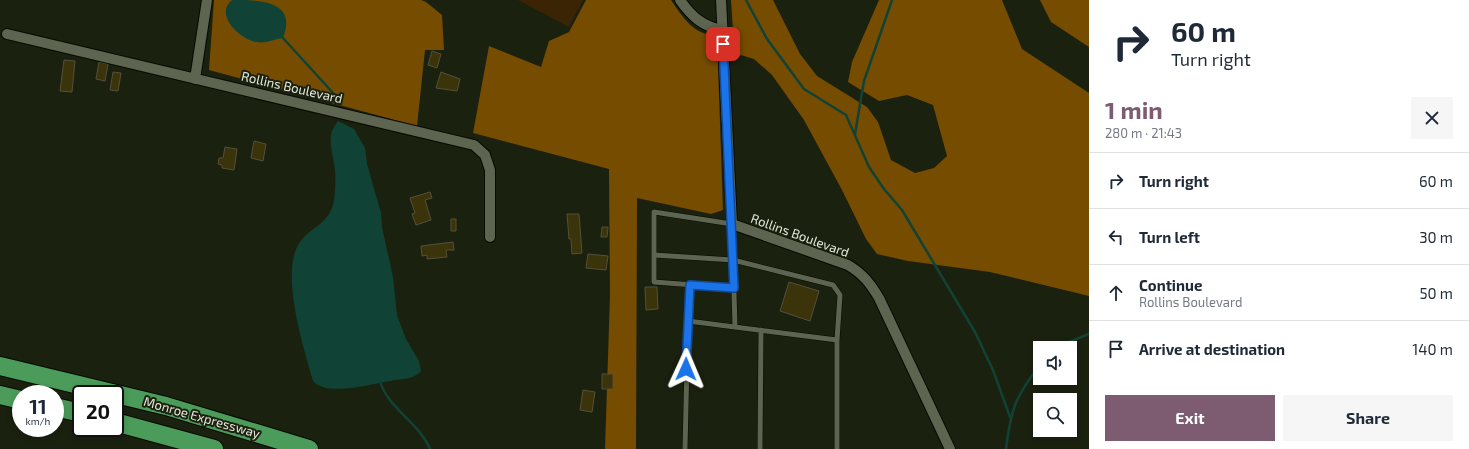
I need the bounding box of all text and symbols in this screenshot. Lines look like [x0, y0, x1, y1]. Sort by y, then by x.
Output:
text: 60 m [1171, 14, 1236, 48]
icon: right [1105, 16, 1157, 68]
pin [706, 27, 740, 61]
icon: arrive [712, 33, 734, 55]
text: Turn right [1171, 48, 1251, 70]
street label: Rollins Boulevard [240, 68, 344, 106]
text: 1 min [1105, 95, 1163, 124]
button: close [1411, 97, 1453, 139]
text: 280 m · 21:43 [1105, 125, 1182, 141]
icon: right [1105, 170, 1127, 192]
text: Turn right [1139, 172, 1209, 190]
text: 60 m [1419, 172, 1453, 190]
street label: Rollins Boulevard [749, 210, 851, 260]
icon: left [1105, 226, 1127, 248]
text: Turn left [1139, 228, 1200, 246]
text: 30 m [1419, 228, 1453, 246]
text: Continue [1139, 276, 1202, 294]
icon: ahead [1105, 282, 1127, 304]
text: 50 m [1419, 284, 1453, 302]
text: Rollins Boulevard [1139, 294, 1243, 310]
icon: arrive [1105, 338, 1127, 360]
text: Arrive at destination [1139, 340, 1285, 358]
text: 140 m [1412, 340, 1453, 358]
map controls [1033, 341, 1077, 437]
button: sound [1033, 341, 1077, 385]
position arrow [665, 348, 707, 390]
speed limit sign: 20 [72, 385, 124, 437]
street label: Monroe Expressway [142, 393, 262, 441]
button: search [1033, 393, 1077, 437]
text: 11 [29, 394, 47, 418]
button: Exit [1105, 395, 1275, 441]
button: Share [1283, 395, 1453, 441]
text: km/h [26, 415, 50, 427]

